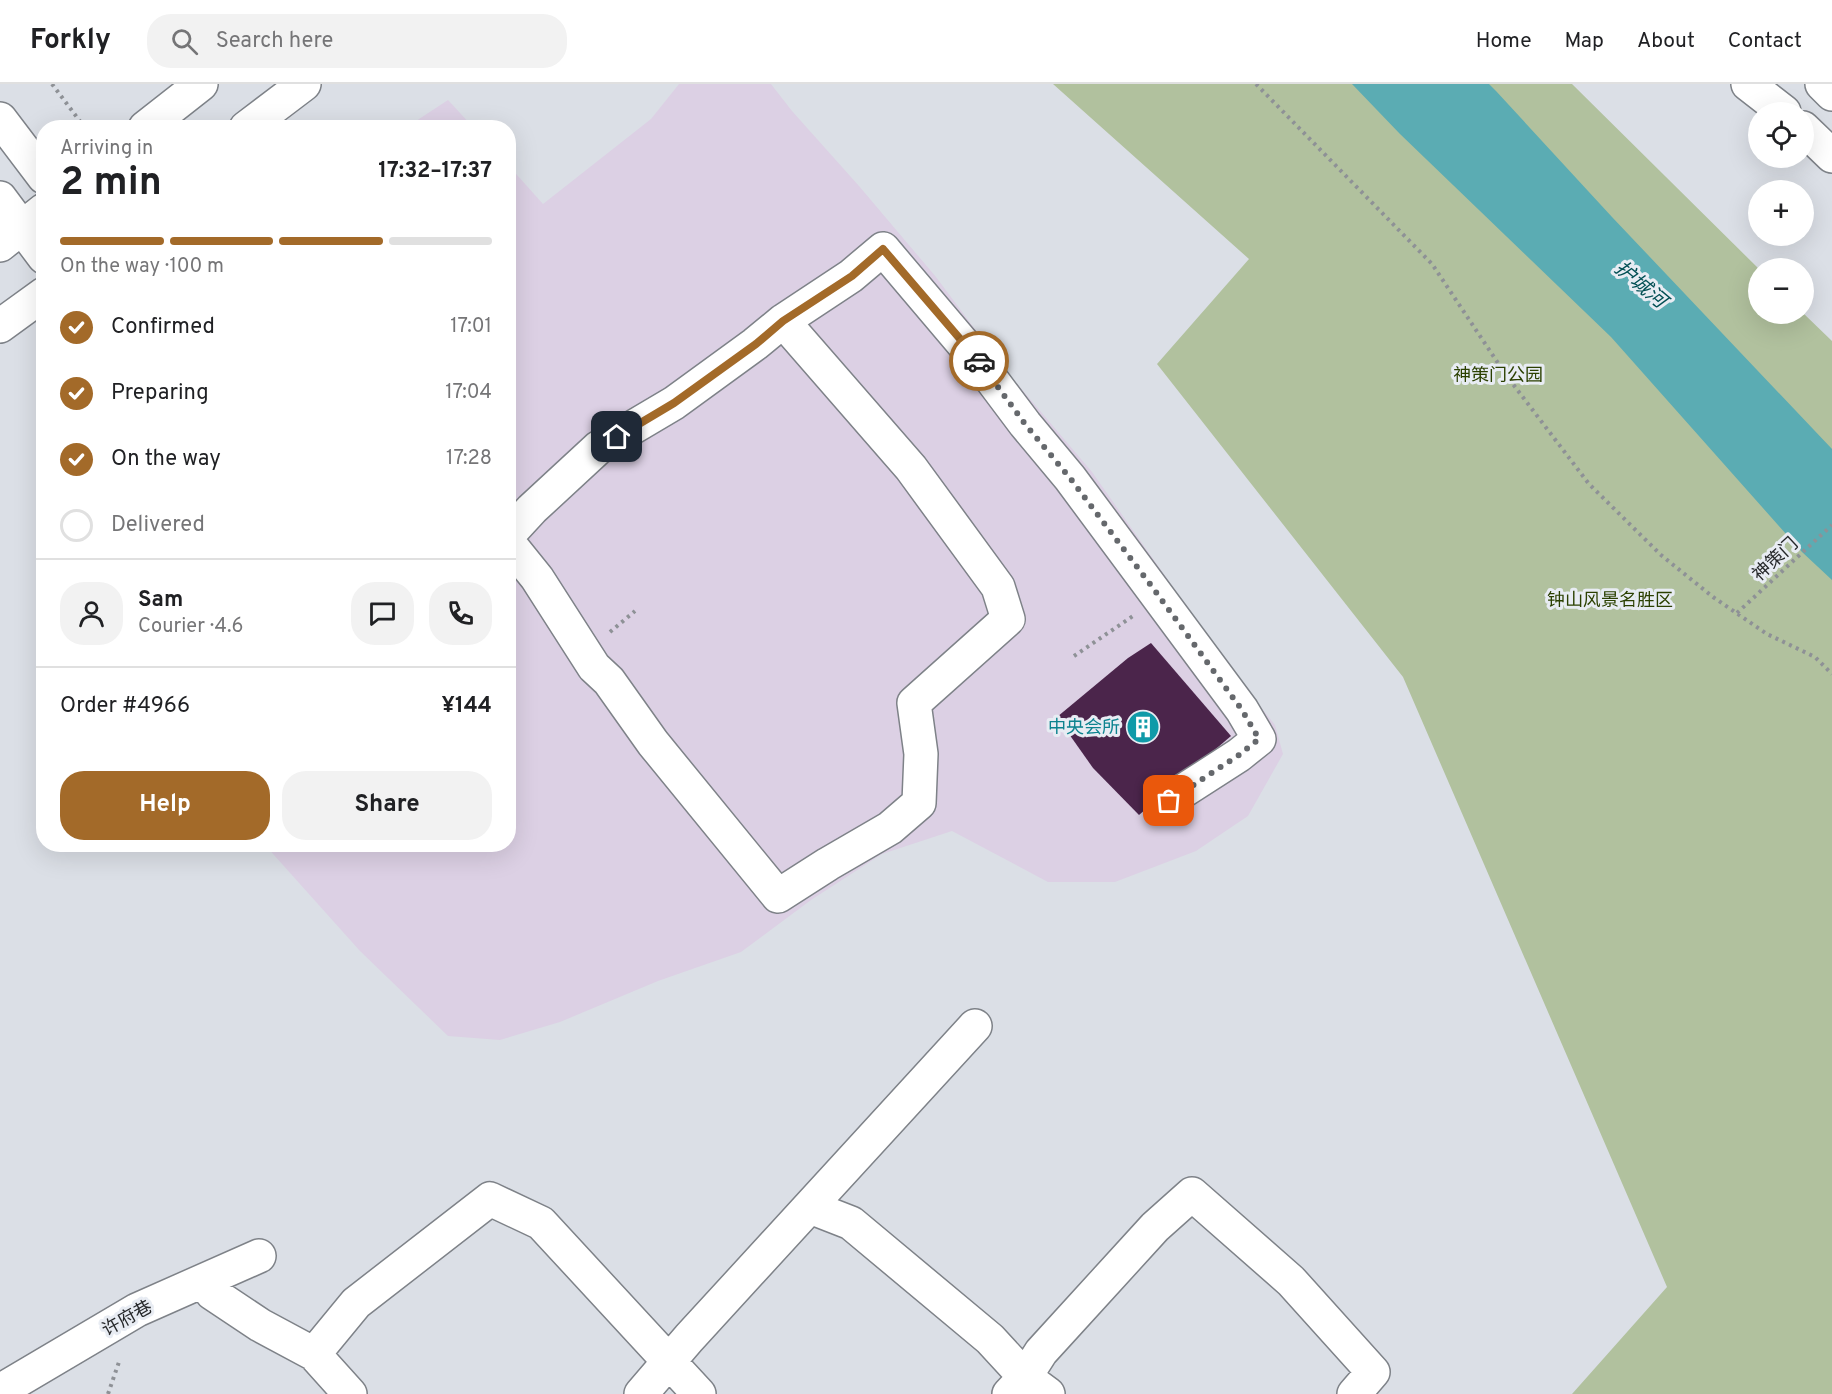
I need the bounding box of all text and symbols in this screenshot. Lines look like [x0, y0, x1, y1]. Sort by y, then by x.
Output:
search box [147, 14, 567, 68]
text: Forkly [30, 23, 111, 59]
icon: search [168, 25, 201, 58]
text: Search here [216, 28, 333, 55]
text: Home [1476, 28, 1532, 55]
text: Map [1565, 28, 1604, 55]
text: About [1637, 28, 1695, 55]
text: Contact [1728, 28, 1802, 55]
map controls [1748, 102, 1814, 324]
button: locate [1748, 102, 1814, 168]
text: Arriving in [60, 136, 153, 162]
text: 17:32–17:37 [378, 158, 492, 185]
text: 2 min [60, 160, 162, 209]
button: + [1748, 180, 1814, 246]
text: On the way · 100 m [60, 254, 224, 280]
water label: 护城河 [1608, 256, 1674, 317]
button: − [1748, 258, 1814, 324]
icon: check [60, 311, 93, 344]
text: Confirmed [111, 314, 215, 341]
text: 17:01 [450, 314, 492, 340]
courier [949, 331, 1009, 391]
icon: car [963, 345, 996, 378]
park label: 神策门公园 [1453, 365, 1543, 388]
icon: check [60, 377, 93, 410]
text: Preparing [111, 380, 209, 407]
text: 17:04 [445, 380, 492, 406]
pin [591, 411, 642, 462]
icon: home [600, 420, 633, 453]
icon: check [60, 443, 93, 476]
text: On the way [111, 446, 221, 473]
text: 17:28 [446, 446, 492, 472]
text: Delivered [111, 512, 205, 539]
street label: 神策门 [1748, 533, 1804, 587]
button: person [60, 582, 123, 645]
button: chat [351, 582, 414, 645]
button: phone [429, 582, 492, 645]
text: Sam [138, 587, 183, 614]
park label: 钟山风景名胜区 [1547, 590, 1673, 613]
text: Courier · 4.6 [138, 614, 243, 640]
text: Order #4966 [60, 693, 190, 720]
text: ¥144 [442, 693, 492, 720]
building icon: 中央会所 [1125, 709, 1161, 745]
place label: 中央会所 [1048, 717, 1120, 740]
button: Help [60, 771, 270, 840]
button: Share [282, 771, 492, 840]
pin [1143, 775, 1194, 826]
icon: bag [1152, 784, 1185, 817]
street label: 许府巷 [99, 1296, 157, 1342]

